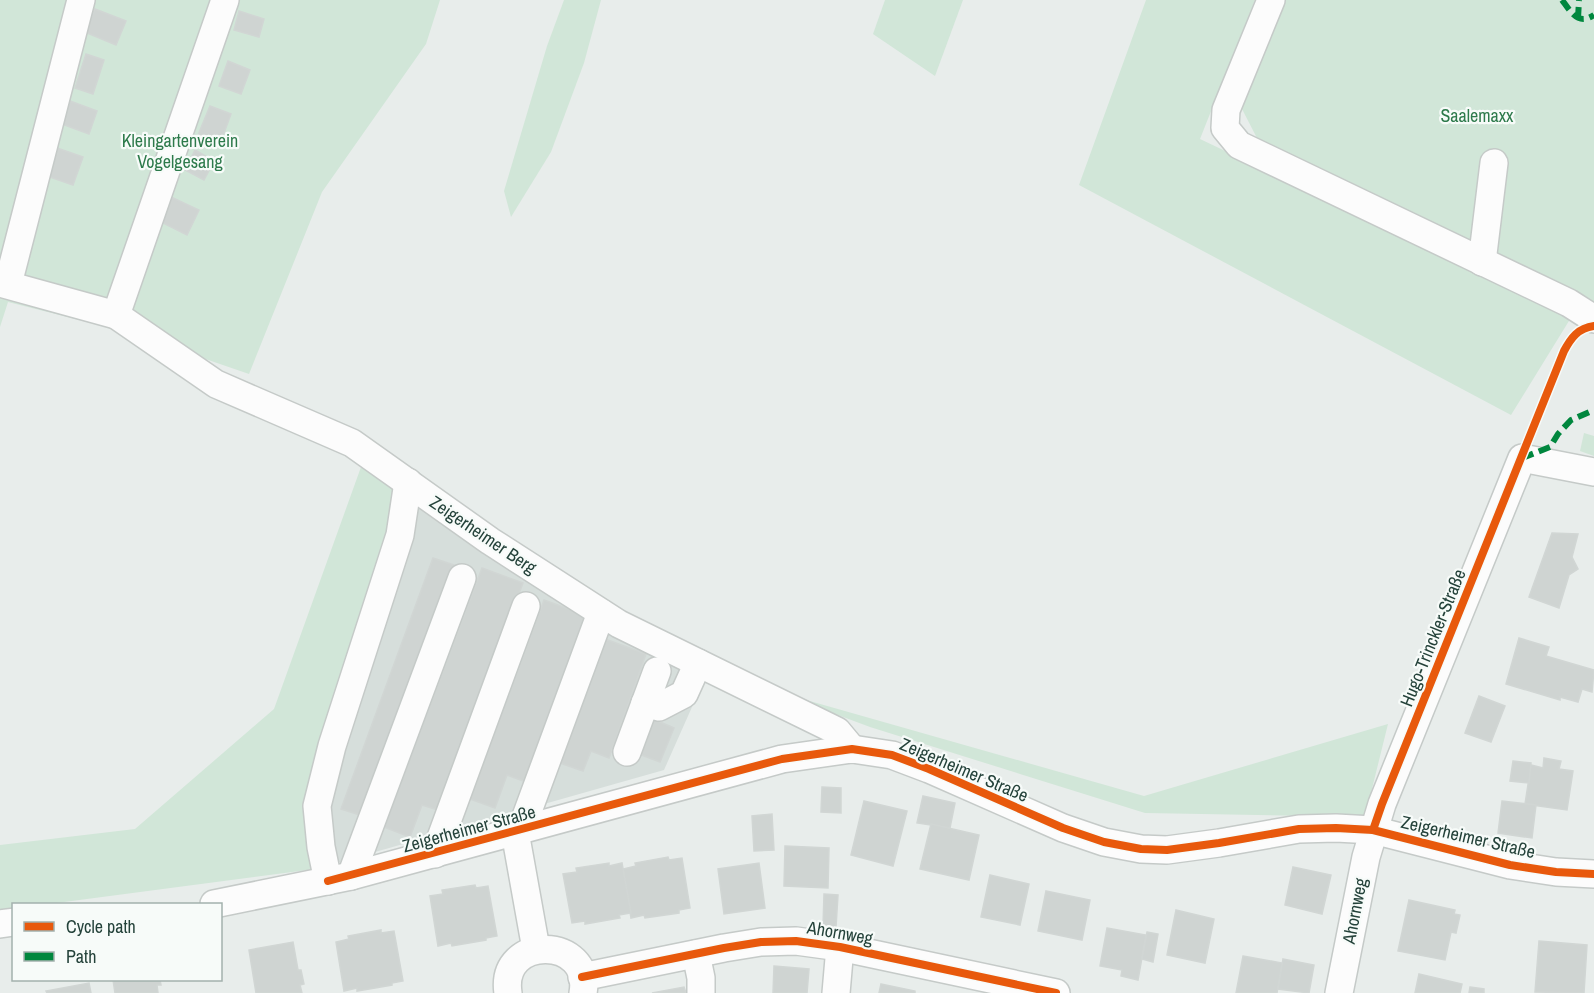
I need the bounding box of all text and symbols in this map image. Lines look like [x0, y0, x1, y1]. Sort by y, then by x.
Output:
park label: Saalemaxx [1440, 103, 1514, 128]
park label: Kleingartenverein Vogelgesang [122, 128, 238, 174]
street label: Zeigerheimer Berg [425, 490, 542, 580]
street label: Hugo-Trinckler-Straße [1394, 565, 1472, 710]
street label: Zeigerheimer Straße [896, 731, 1032, 808]
street label: Zeigerheimer Straße [399, 799, 538, 858]
street label: Zeigerheimer Straße [1399, 809, 1538, 864]
street label: Ahornweg [1336, 875, 1373, 947]
legend [12, 903, 222, 981]
text: Cycle path [66, 914, 136, 939]
street label: Ahornweg [804, 914, 876, 951]
text: Path [66, 944, 96, 969]

